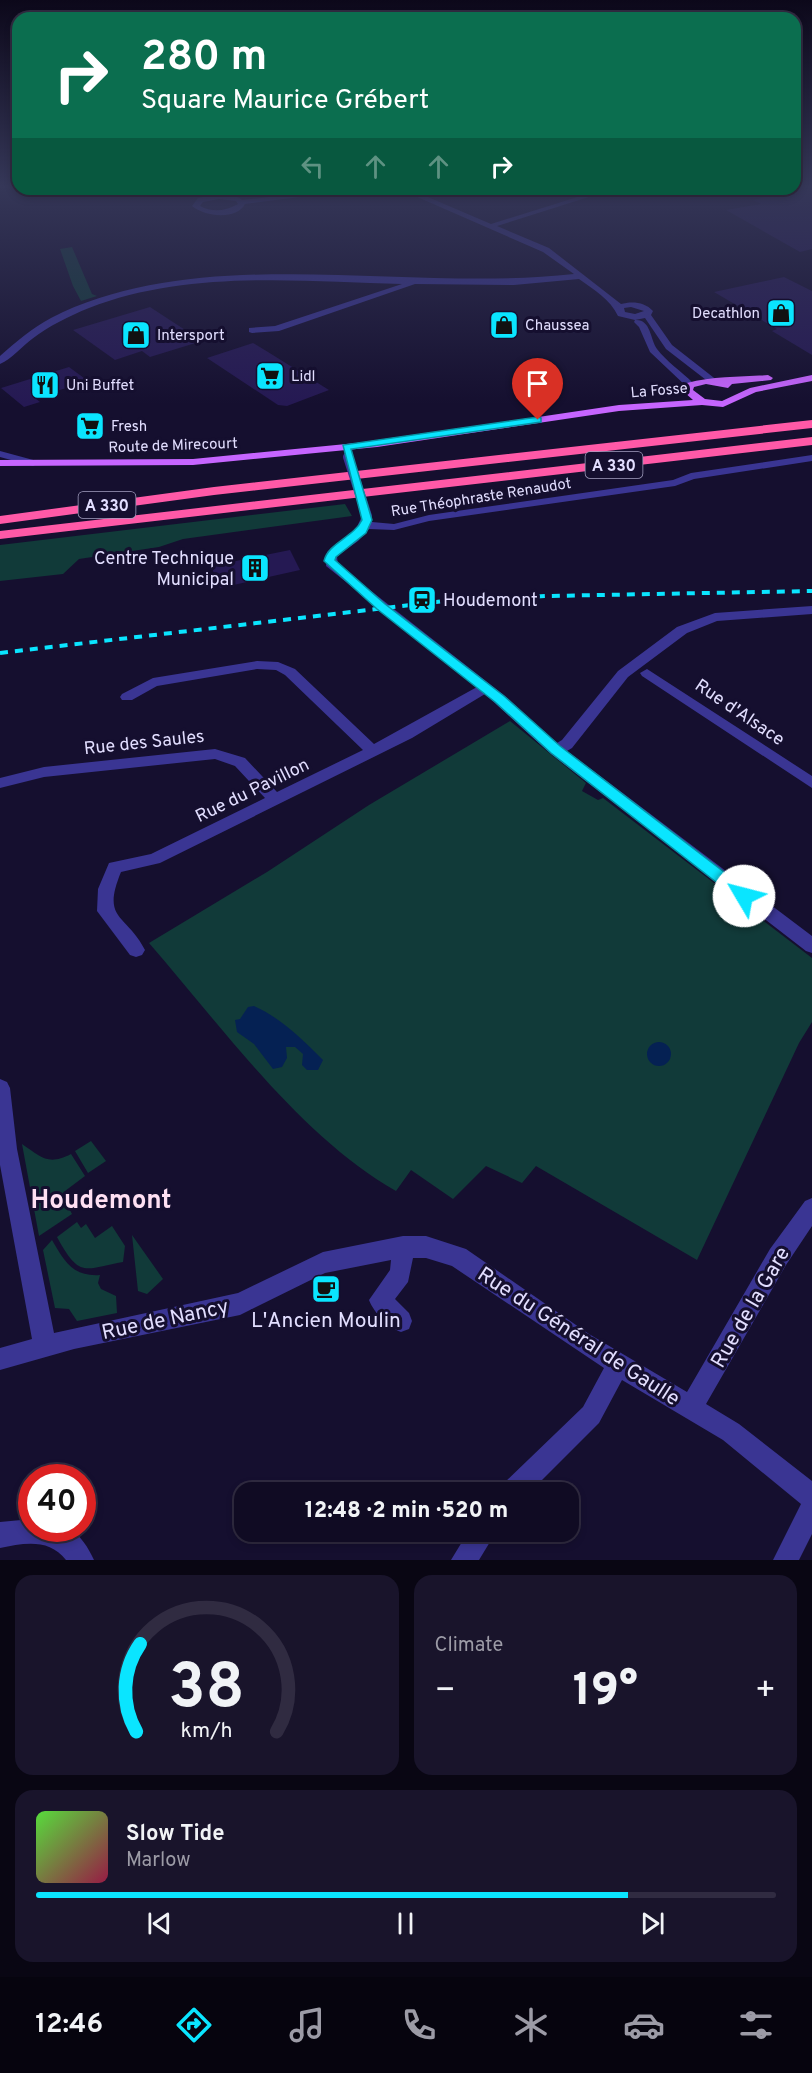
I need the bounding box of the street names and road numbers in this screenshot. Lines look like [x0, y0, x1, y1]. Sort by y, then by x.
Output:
street label: La Fosse [630, 380, 688, 403]
street label: Route de Mirecourt [108, 435, 238, 458]
road number: A 330 [586, 452, 642, 478]
street label: Rue Théophraste Renaudot [390, 475, 573, 522]
road number: A 330 [78, 492, 136, 518]
street label: Rue d'Alsace [690, 675, 788, 752]
street label: Rue des Saules [83, 726, 206, 761]
street label: Rue du Pavillon [192, 754, 313, 829]
street label: Rue de la Gare [706, 1242, 797, 1373]
street label: Rue du Général de Gaulle [472, 1262, 685, 1413]
street label: Rue de Nancy [99, 1294, 231, 1347]

